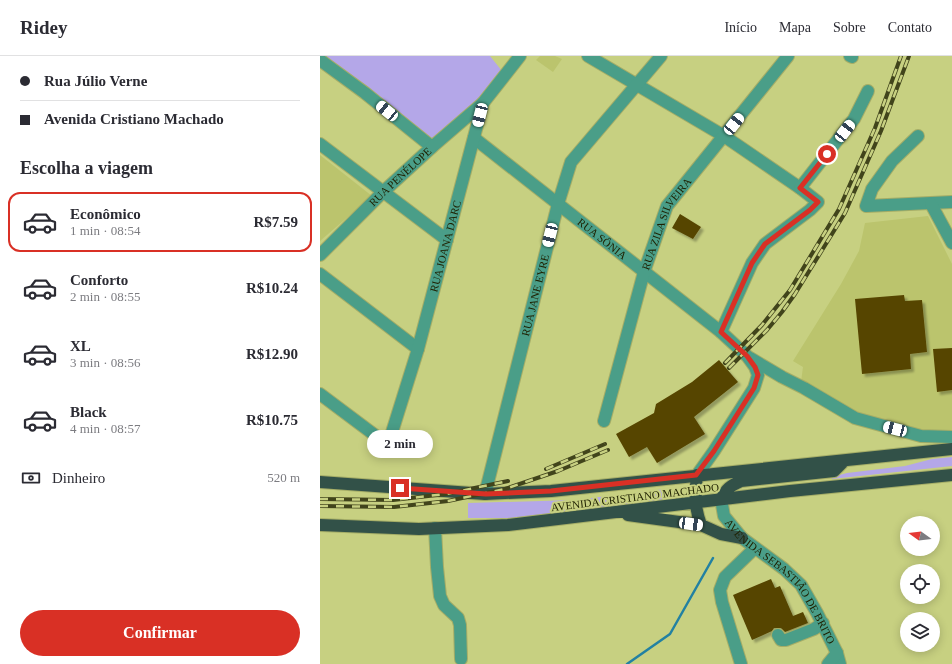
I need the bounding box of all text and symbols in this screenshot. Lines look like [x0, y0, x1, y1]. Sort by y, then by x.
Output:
text: Ridey [20, 17, 68, 38]
text: Início [724, 20, 757, 35]
text: Mapa [779, 20, 811, 35]
text: Sobre [833, 20, 866, 35]
text: Contato [888, 20, 932, 35]
text: Rua Júlio Verne [44, 73, 147, 89]
car [374, 99, 400, 123]
car [471, 102, 489, 128]
text: Avenida Cristiano Machado [44, 111, 224, 127]
car [722, 111, 746, 137]
car [833, 118, 857, 144]
street label: RUA PENÉLOPE [366, 145, 434, 209]
route start [818, 145, 836, 163]
text: Escolha a viagem [20, 158, 153, 178]
street label: RUA ZILA SILVEIRA [639, 175, 694, 271]
street label: RUA JOANA DARC [427, 199, 463, 293]
icon: car [22, 204, 58, 240]
text: Econômico [70, 206, 141, 222]
text: R$7.59 [253, 214, 298, 230]
street label: RUA SÔNIA [575, 216, 629, 262]
car [541, 222, 559, 248]
text: 1 min · 08:54 [70, 223, 140, 238]
street label: RUA JANE EYRE [519, 253, 551, 337]
icon: car [22, 270, 58, 306]
text: Conforto [70, 272, 128, 288]
text: R$10.24 [246, 280, 298, 296]
text: 2 min · 08:55 [70, 289, 140, 304]
icon: car [22, 336, 58, 372]
text: XL [70, 338, 91, 354]
text: R$12.90 [246, 346, 298, 362]
text: 3 min · 08:56 [70, 355, 140, 370]
icon: car [22, 402, 58, 438]
text: Black [70, 404, 107, 420]
text: R$10.75 [246, 412, 298, 428]
car [882, 420, 908, 438]
text: 4 min · 08:57 [70, 421, 140, 436]
callout: 2 min [367, 430, 433, 458]
text: 2 min [384, 436, 416, 451]
icon: cash [20, 467, 42, 489]
text: Dinheiro [52, 470, 105, 486]
text: 520 m [267, 470, 300, 485]
route end [391, 479, 409, 497]
street label: AVENIDA CRISTIANO MACHADO [550, 481, 720, 513]
car [678, 516, 704, 532]
street label: AVENIDA SEBASTIÃO DE BRITO [723, 516, 837, 646]
north arrow [900, 516, 940, 556]
map controls [900, 516, 940, 652]
button: locate [900, 564, 940, 604]
button: Confirmar [20, 610, 300, 656]
button: layers [900, 612, 940, 652]

